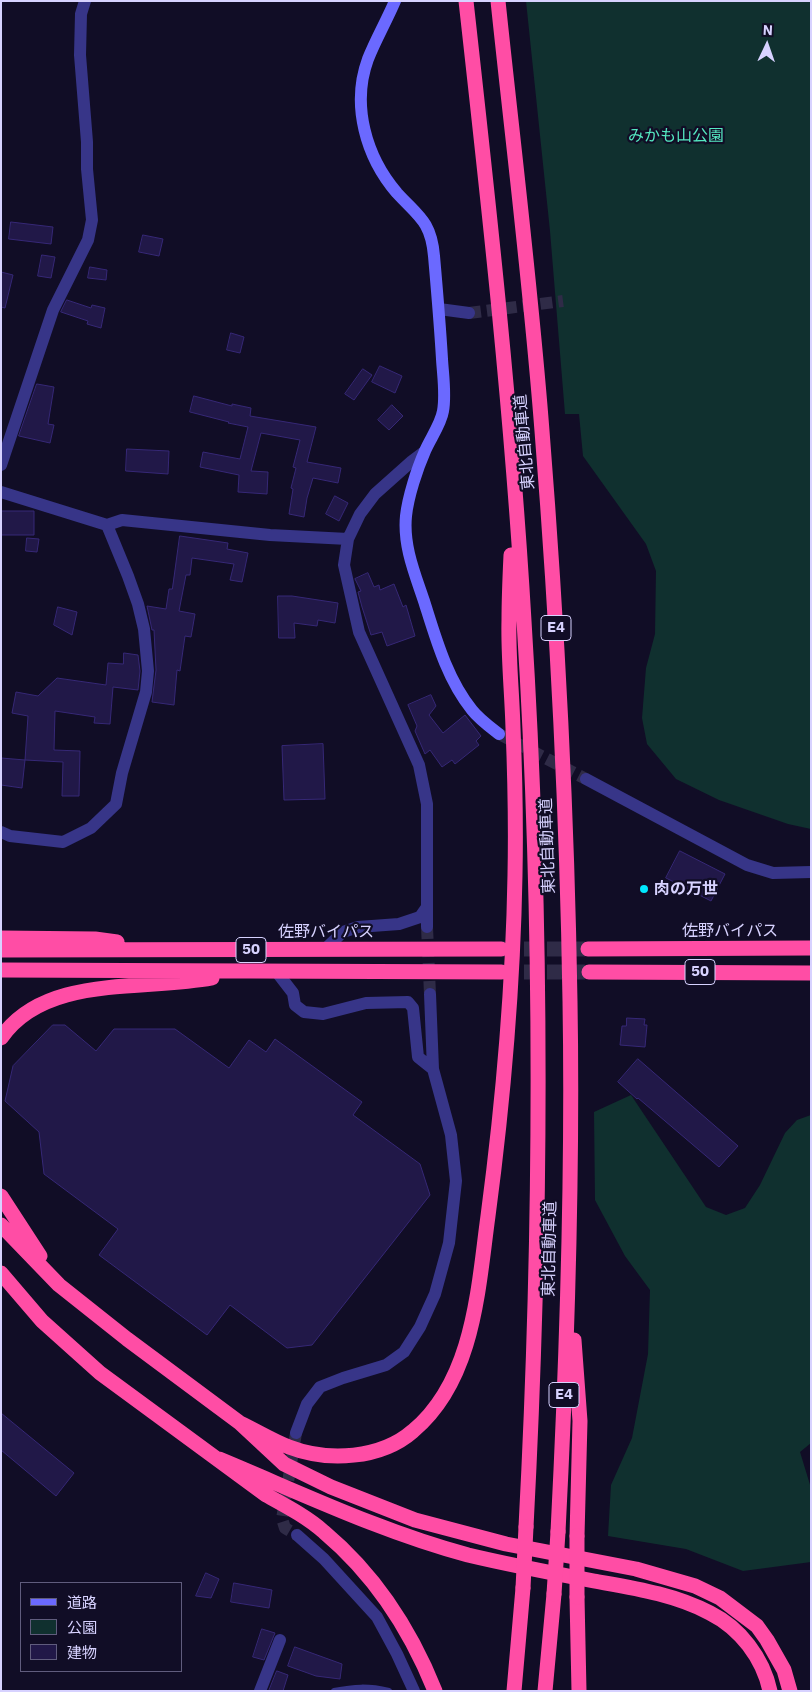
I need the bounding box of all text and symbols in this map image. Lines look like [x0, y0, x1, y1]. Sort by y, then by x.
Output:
north arrow [742, 20, 792, 70]
text: N [762, 21, 773, 39]
park label: みかも山公園 [628, 126, 724, 146]
street label: 東北自動車道 [511, 393, 539, 491]
road number: E4 [541, 616, 571, 640]
street label: 東北自動車道 [537, 798, 559, 894]
place label: 肉の万世 [654, 879, 718, 899]
marker: 肉の万世 [638, 883, 650, 895]
street label: 佐野バイパス [682, 921, 778, 941]
street label: 佐野バイパス [278, 922, 374, 942]
road number: 50 [236, 938, 266, 962]
road number: 50 [685, 960, 715, 984]
street label: 東北自動車道 [540, 1201, 560, 1297]
road number: E4 [549, 1382, 579, 1408]
legend [20, 1582, 182, 1672]
text: 道路 [67, 1593, 97, 1612]
text: 公園 [67, 1618, 97, 1637]
text: 建物 [67, 1643, 97, 1662]

